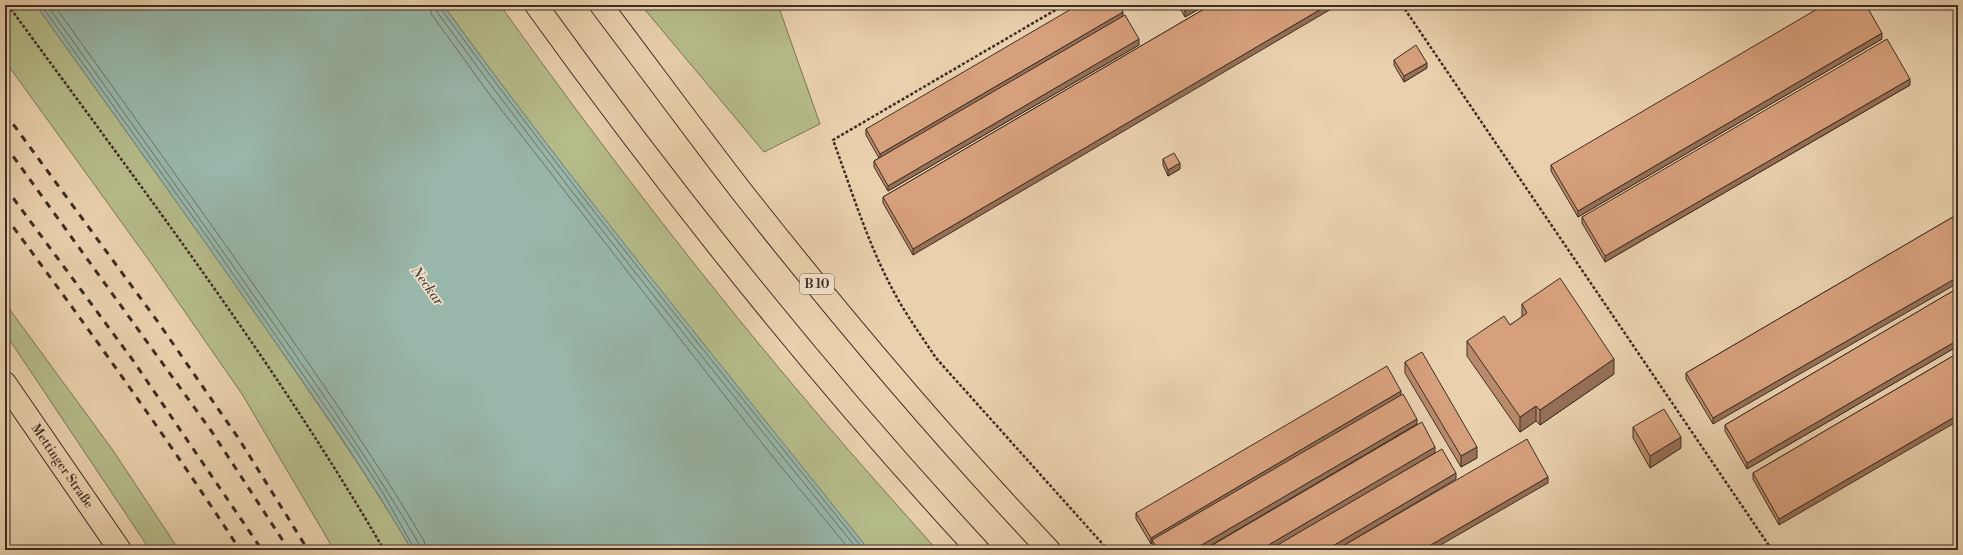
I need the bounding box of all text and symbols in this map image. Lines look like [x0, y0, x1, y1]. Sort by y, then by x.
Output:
water label: Neckar [406, 262, 448, 310]
road number: B 10 [800, 274, 834, 294]
street label: Mettinger Straße [28, 421, 97, 512]

